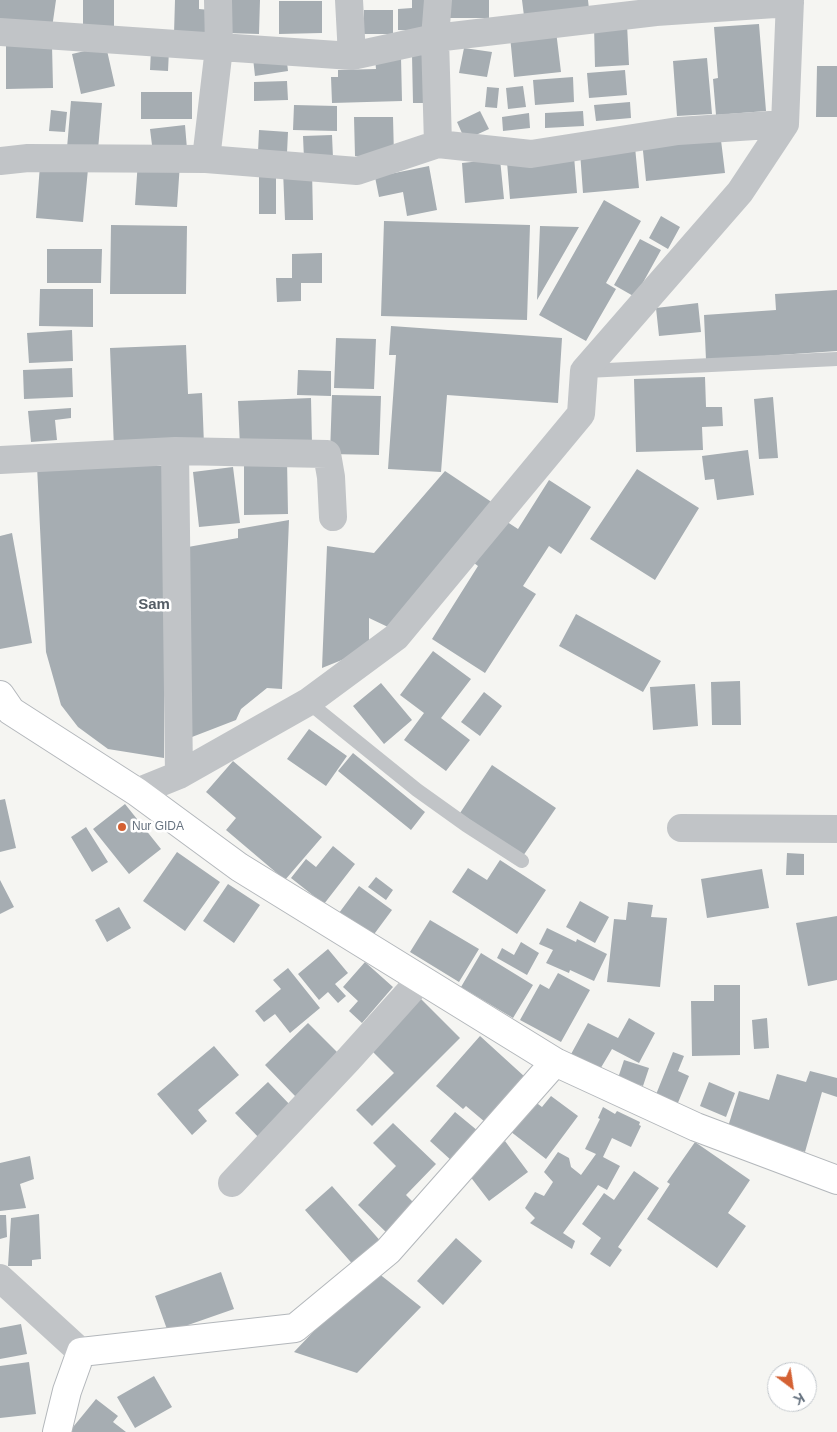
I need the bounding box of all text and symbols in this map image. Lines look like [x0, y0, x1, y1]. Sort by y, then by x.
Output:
district label: Sam [138, 596, 170, 614]
place label: Nur GIDA [132, 820, 184, 834]
marker: Nur GIDA [116, 821, 128, 833]
north arrow [767, 1362, 817, 1412]
text: K [791, 1390, 808, 1408]

